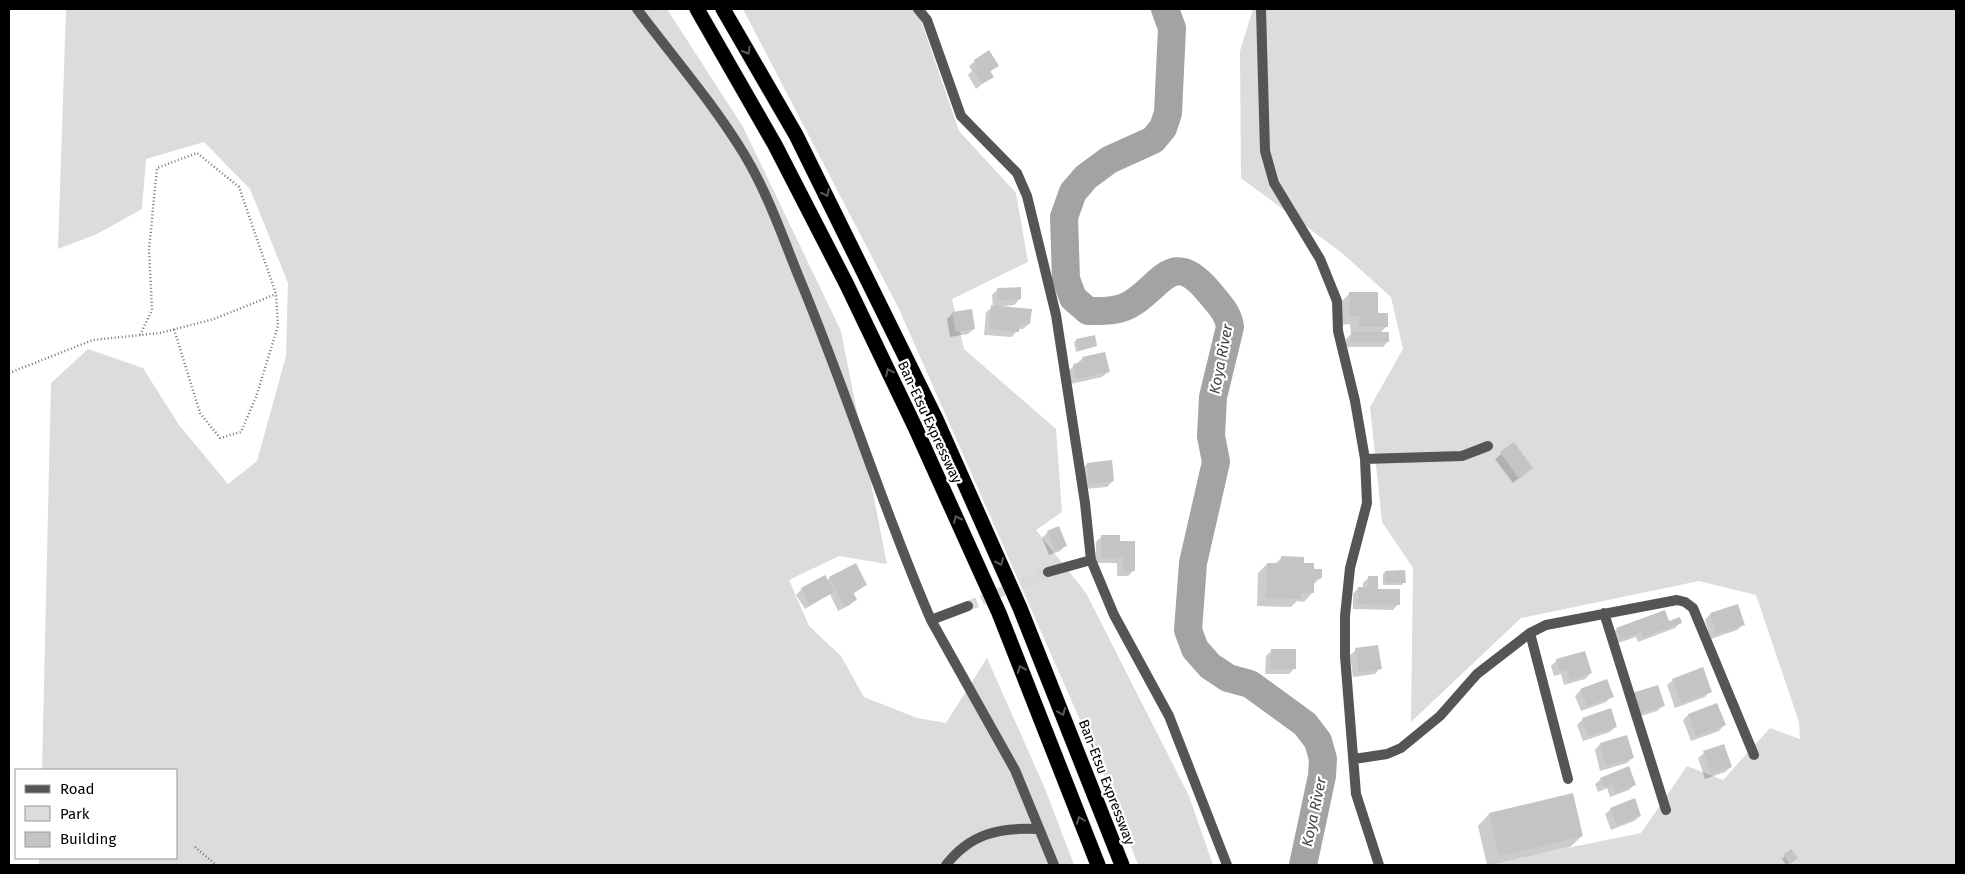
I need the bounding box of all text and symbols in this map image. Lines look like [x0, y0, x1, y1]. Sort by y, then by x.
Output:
one-way arrow [741, 46, 751, 55]
one-way arrow [820, 188, 830, 197]
water label: Koya River [1205, 321, 1237, 395]
street label: Ban-Etsu Expressway [894, 358, 965, 486]
one-way arrow [885, 368, 895, 377]
one-way arrow [952, 515, 963, 524]
one-way arrow [993, 557, 1004, 566]
one-way arrow [1017, 665, 1027, 673]
one-way arrow [1056, 707, 1066, 716]
street label: Ban-Etsu Expressway [1075, 717, 1138, 847]
legend [15, 769, 178, 859]
water label: Koya River [1298, 774, 1330, 848]
text: Road [60, 780, 95, 798]
text: Park [60, 805, 90, 823]
one-way arrow [1076, 816, 1087, 825]
text: Building [60, 830, 116, 848]

